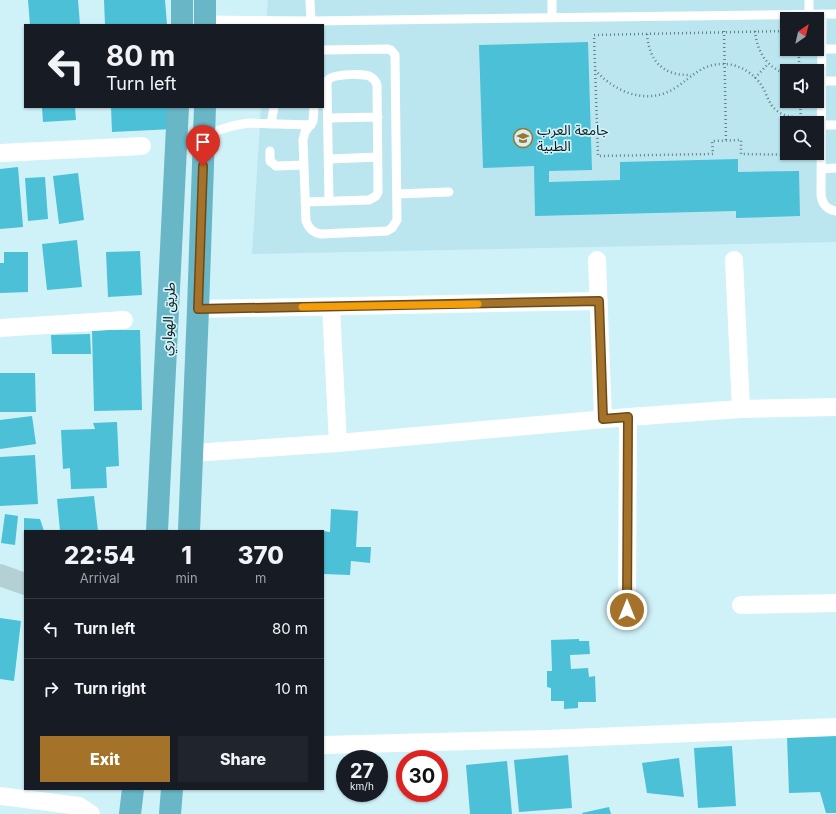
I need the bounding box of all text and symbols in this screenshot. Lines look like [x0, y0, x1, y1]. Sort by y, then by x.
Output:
north arrow [780, 12, 824, 56]
map controls [780, 12, 824, 160]
text: 80 m [106, 39, 175, 73]
icon: left [40, 40, 92, 92]
button: sound [780, 64, 824, 108]
text: Turn left [106, 73, 176, 94]
button: search [780, 116, 824, 160]
place label: جامعة العرب الطبية [537, 121, 608, 154]
pin [186, 125, 220, 166]
school or university icon: جامعة العرب الطبية [512, 127, 534, 149]
icon: arrive [192, 131, 214, 153]
street label: طريق الهواري [157, 282, 181, 356]
text: 22:54 [64, 541, 135, 570]
text: 1 [181, 541, 192, 570]
text: 370 [238, 541, 284, 570]
text: Arrival [80, 570, 120, 586]
text: min [175, 570, 198, 586]
text: m [255, 570, 267, 586]
position arrow [606, 589, 648, 631]
icon: left [40, 618, 62, 640]
text: Turn left [74, 619, 135, 638]
text: 80 m [272, 619, 308, 638]
icon: right [40, 678, 62, 700]
text: Turn right [74, 679, 146, 698]
text: 10 m [275, 679, 308, 698]
button: Exit [40, 736, 170, 782]
button: Share [178, 736, 308, 782]
speed limit sign: 30 [396, 750, 448, 802]
text: 27 [350, 759, 374, 783]
text: km/h [350, 780, 374, 792]

